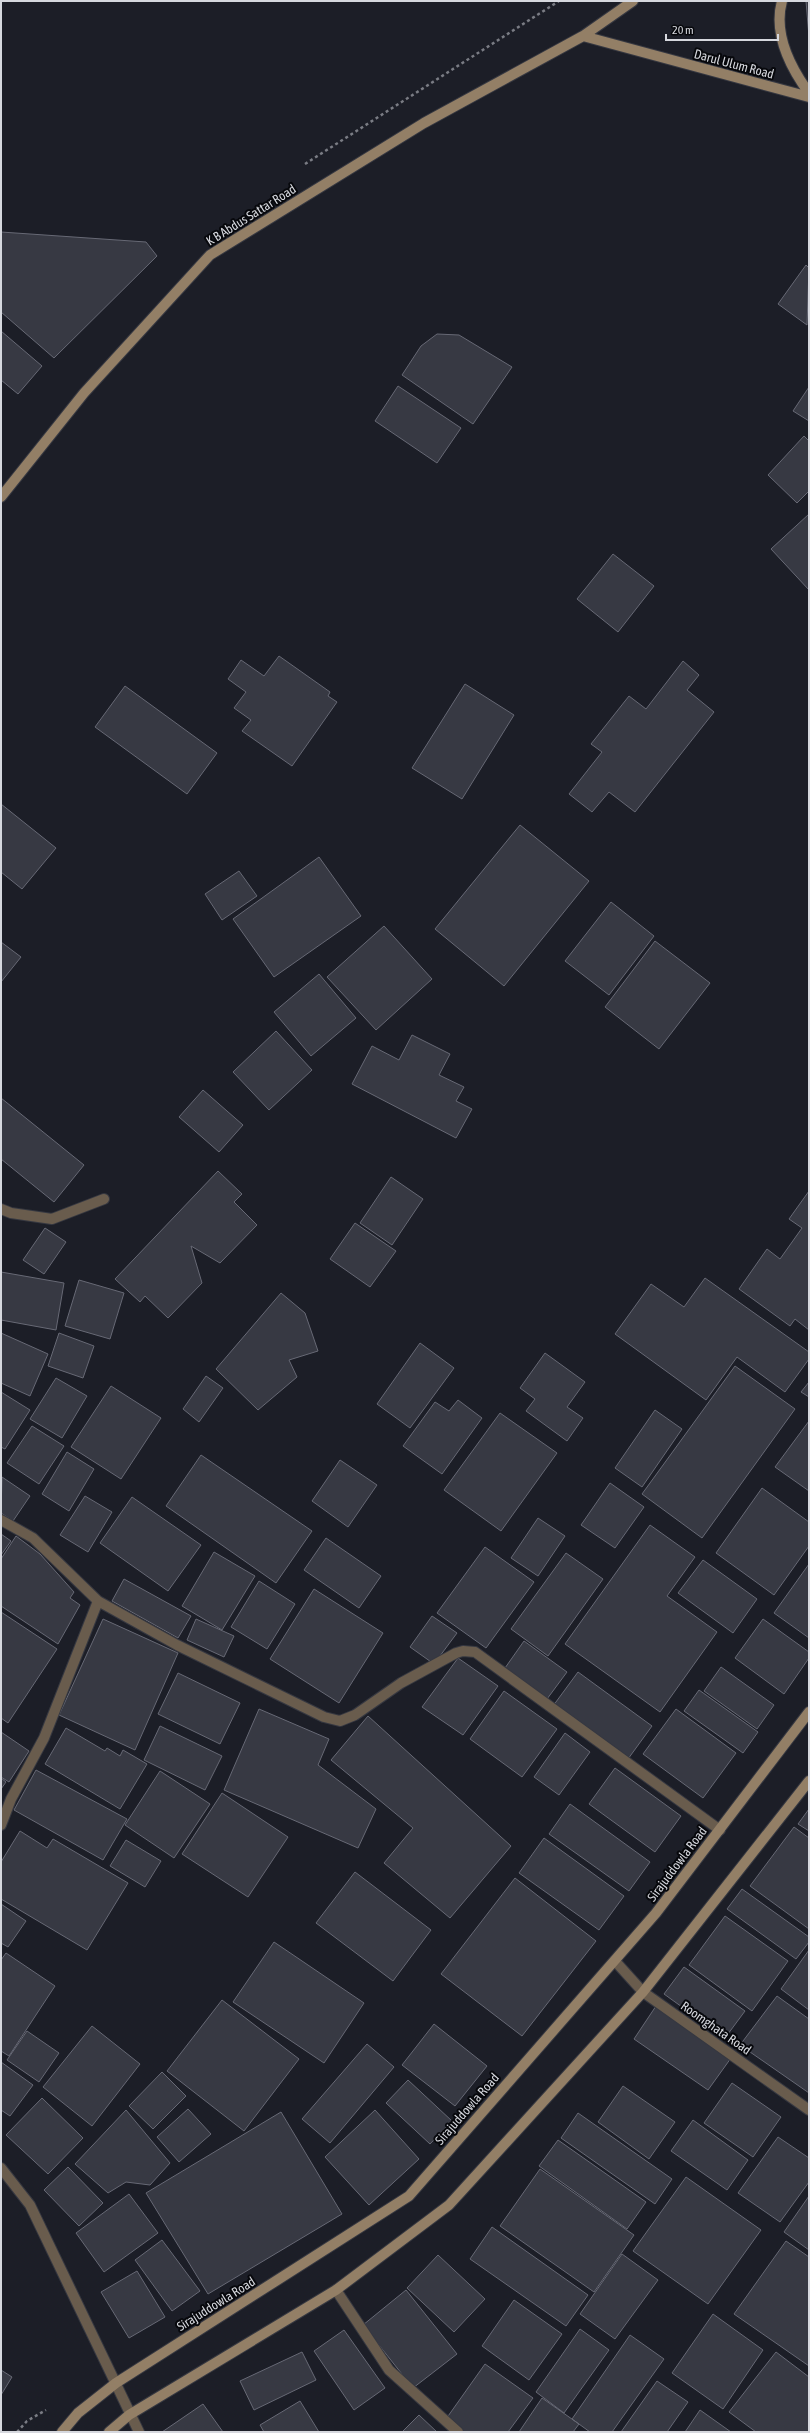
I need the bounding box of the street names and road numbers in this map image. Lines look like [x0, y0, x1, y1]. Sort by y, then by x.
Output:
street label: Darul Ulum Road [692, 46, 776, 82]
street label: K B Abdus Sattar Road [203, 181, 299, 249]
street label: Sirajuddowla Road [644, 1824, 710, 1904]
street label: Roomghata Road [678, 1998, 754, 2058]
street label: Sirajuddowla Road [432, 2070, 502, 2148]
street label: Sirajuddowla Road [174, 2274, 258, 2334]

